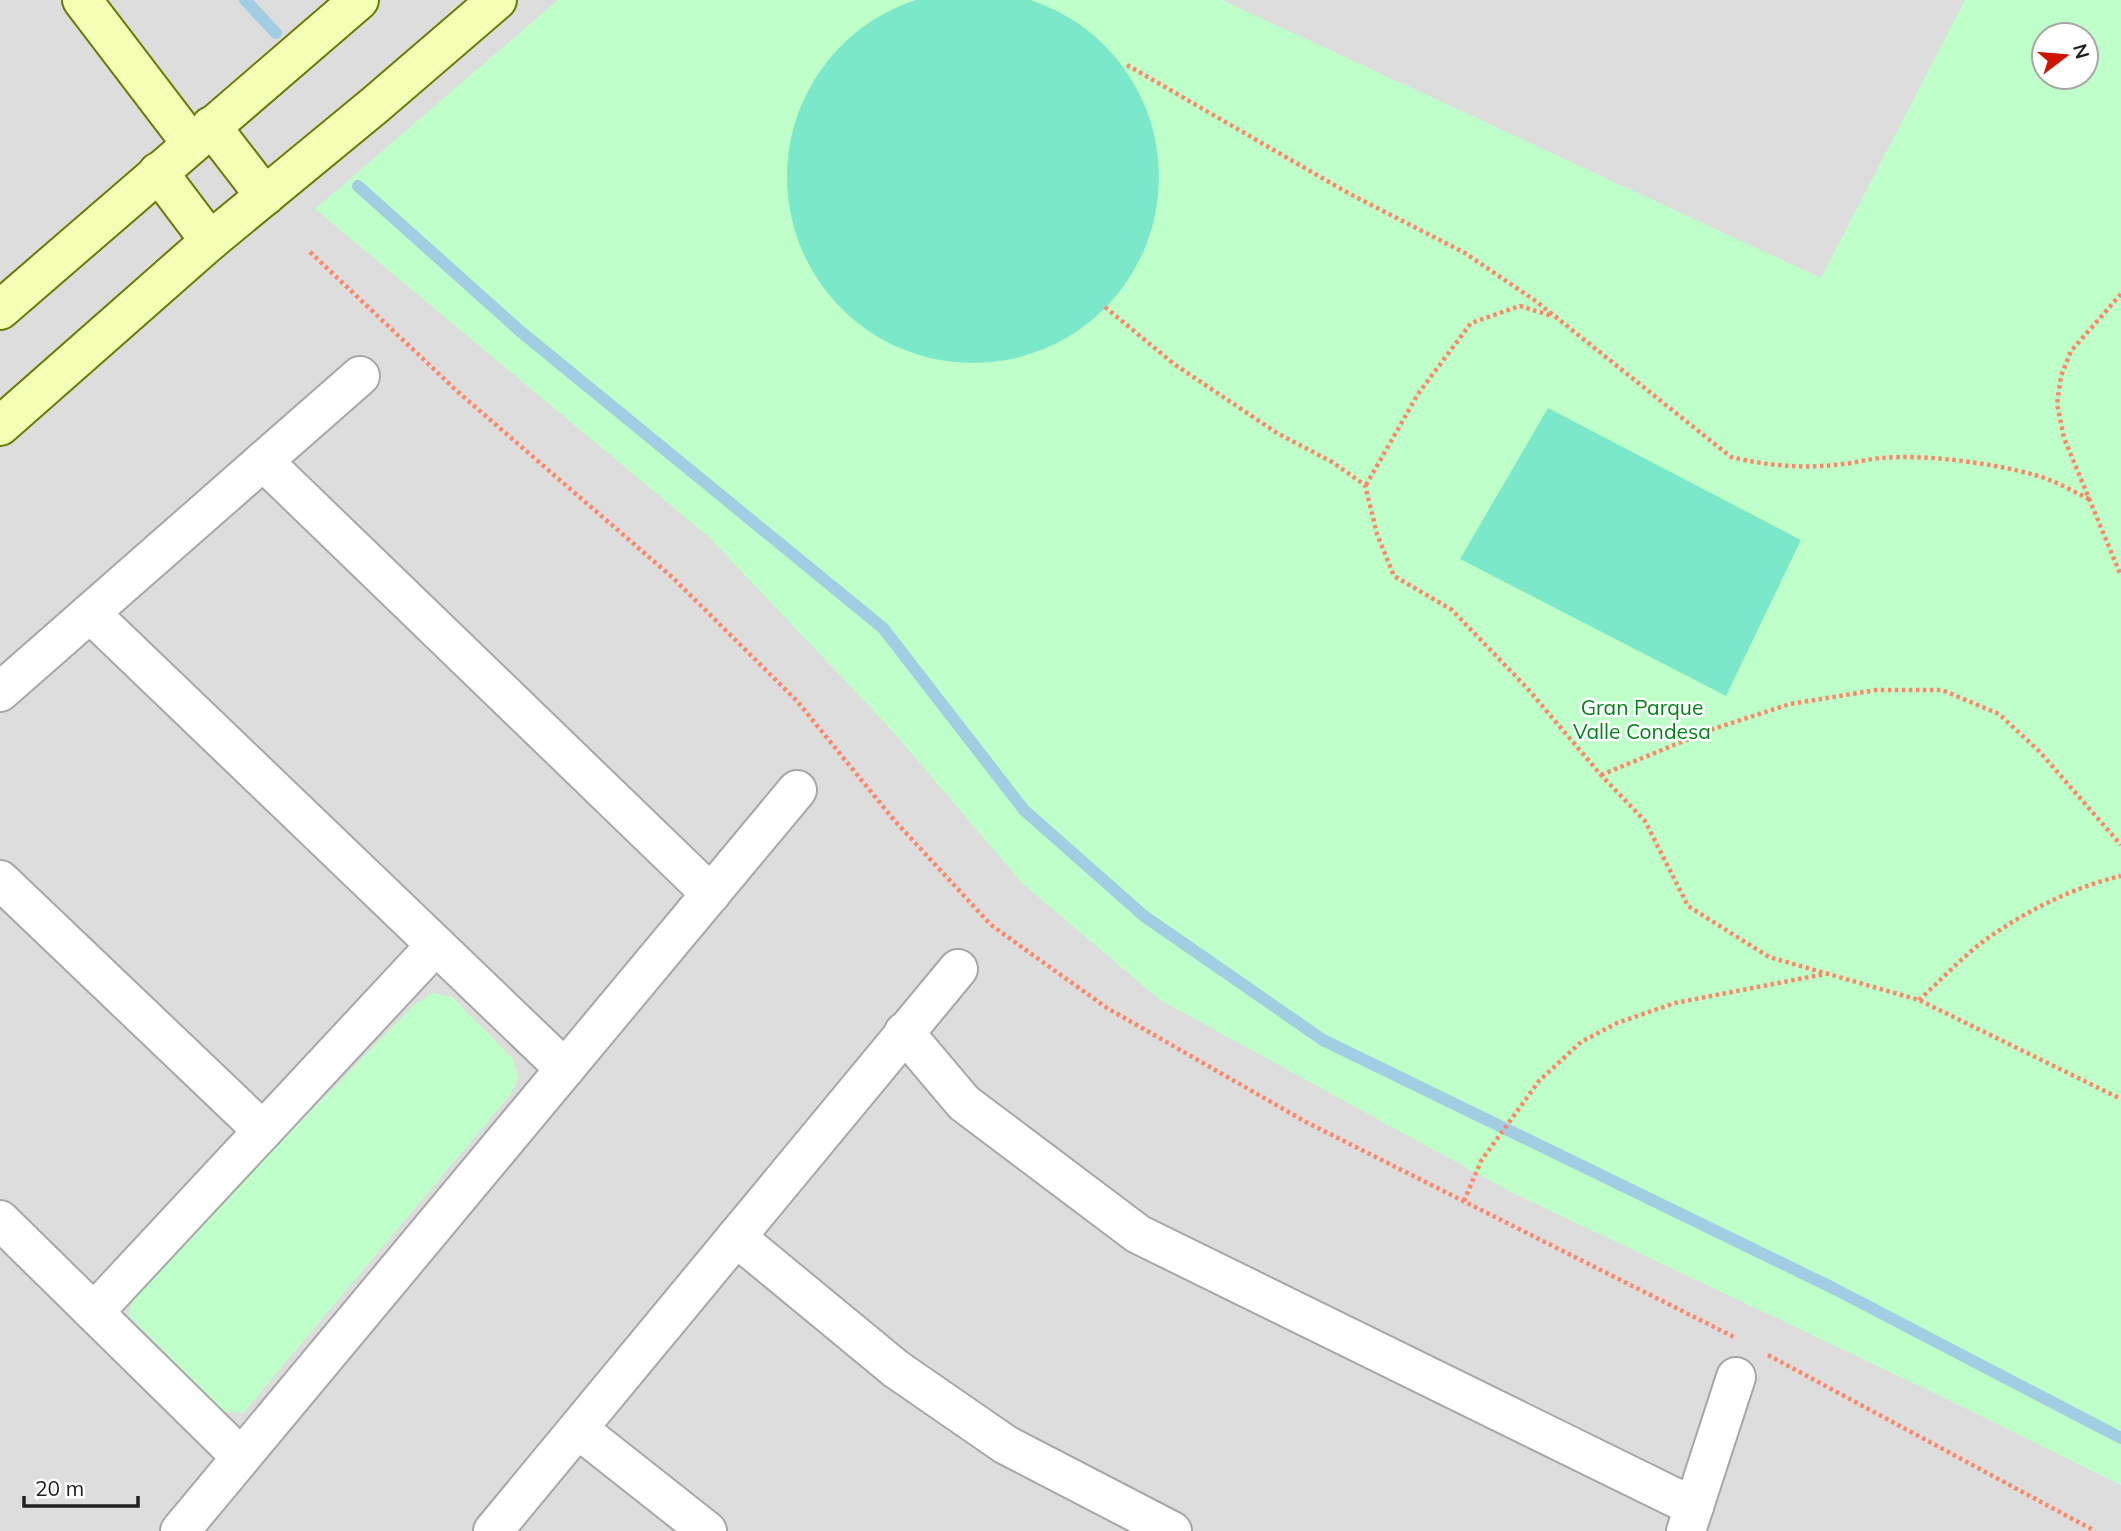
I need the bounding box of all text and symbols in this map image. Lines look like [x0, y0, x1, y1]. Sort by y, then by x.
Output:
north arrow [2030, 21, 2100, 91]
text: N [2068, 41, 2095, 62]
park label: Gran Parque Valle Condesa [1573, 694, 1711, 744]
scale bar [24, 1464, 138, 1508]
text: 20 m [35, 1475, 84, 1501]

